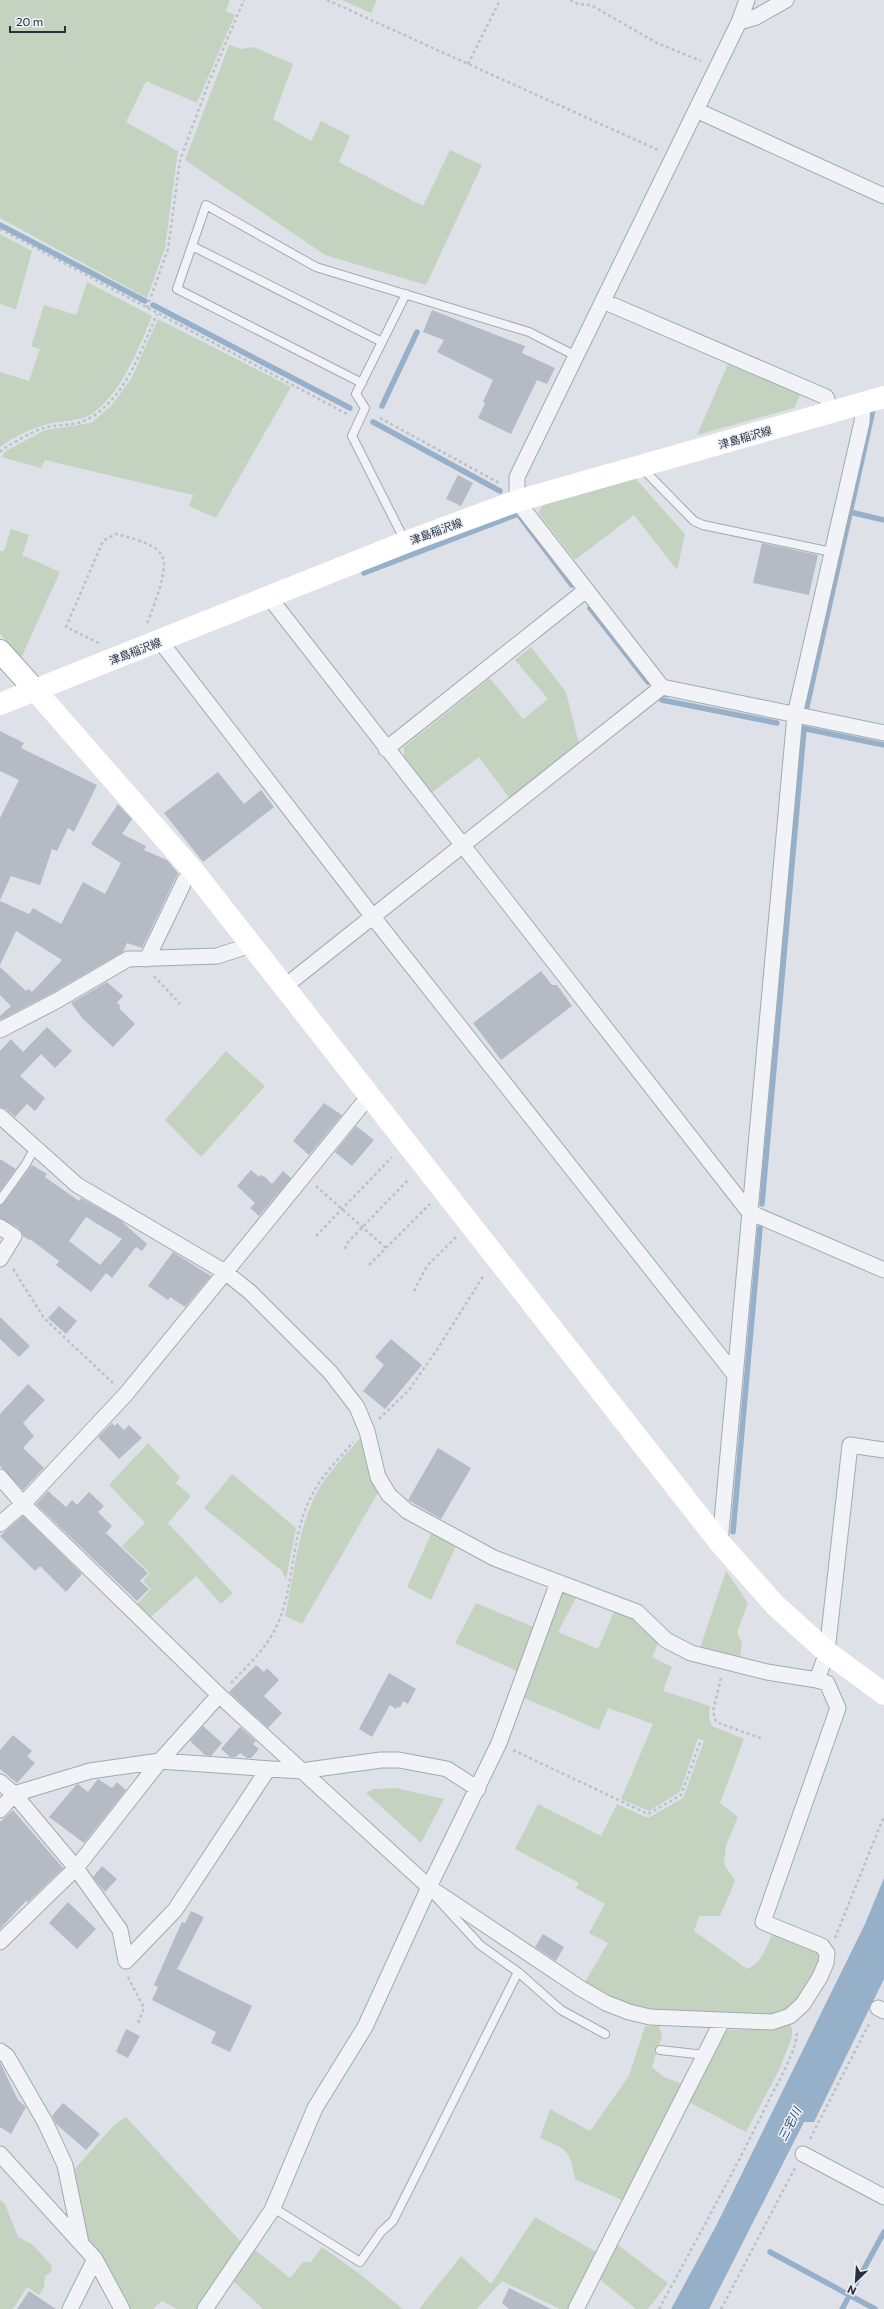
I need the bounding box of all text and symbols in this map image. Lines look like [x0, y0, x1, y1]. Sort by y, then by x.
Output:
scale bar [10, 8, 65, 34]
text: 20 m [16, 14, 43, 28]
street label: 津島稲沢線 [717, 423, 773, 451]
street label: 津島稲沢線 [408, 515, 464, 547]
street label: 津島稲沢線 [107, 635, 163, 667]
water label: 三宅川 [775, 2103, 804, 2143]
north arrow [836, 2261, 876, 2301]
text: N [845, 2283, 858, 2298]

